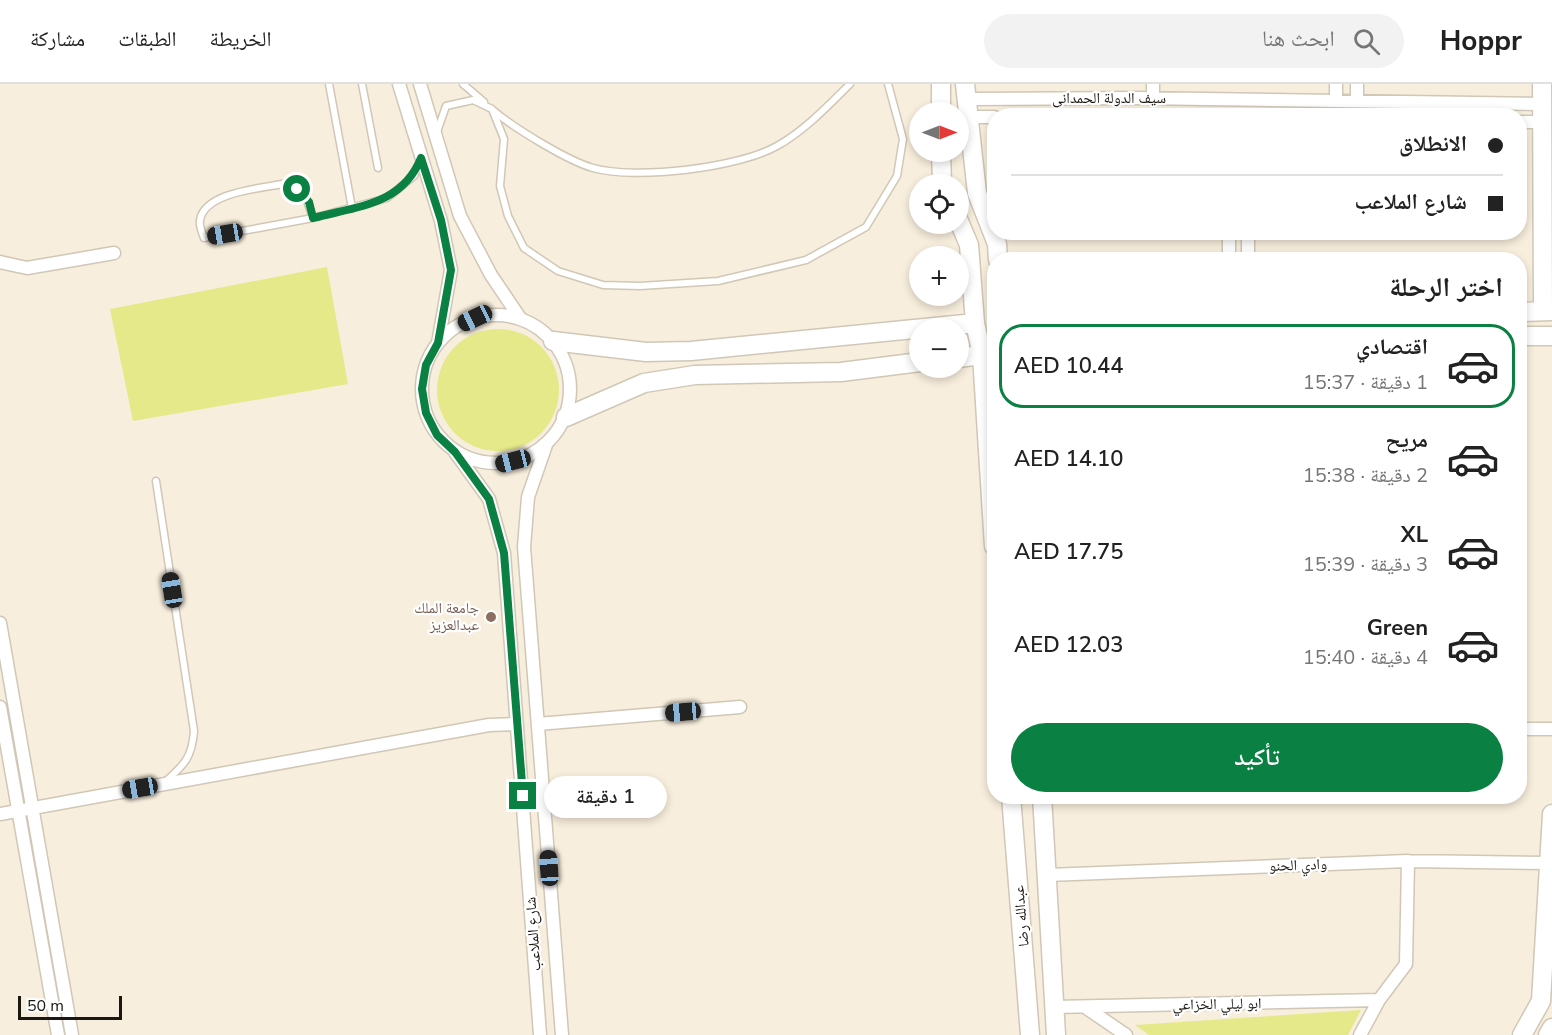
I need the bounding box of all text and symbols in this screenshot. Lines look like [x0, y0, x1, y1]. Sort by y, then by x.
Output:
search box [984, 14, 1404, 68]
text: Hoppr [1440, 22, 1522, 60]
text: ابحث هنا [1262, 24, 1335, 54]
text: مشاركة [30, 25, 85, 53]
text: الطبقات [118, 25, 177, 53]
text: الخريطة [210, 25, 271, 53]
icon: search [1350, 25, 1383, 58]
street label: سيف الدولة الحمداني [1052, 88, 1166, 110]
north arrow [909, 102, 969, 162]
map controls [909, 102, 969, 378]
text: الانطلاق [1399, 129, 1467, 159]
button: locate [909, 174, 969, 234]
route start [283, 175, 310, 202]
text: شارع الملاعب [1354, 187, 1467, 217]
car [206, 222, 244, 246]
button: + [909, 246, 969, 306]
text: اختر الرحلة [1389, 269, 1503, 306]
car [455, 302, 495, 334]
button: − [909, 318, 969, 378]
text: اقتصادي [1356, 332, 1428, 362]
icon: car [1446, 339, 1500, 393]
text: AED 10.44 [1014, 351, 1123, 381]
text: 1 دقيقة · 15:37 [1303, 369, 1428, 396]
text: مريح [1385, 425, 1428, 455]
icon: car [1446, 432, 1500, 486]
text: AED 14.10 [1014, 444, 1123, 474]
car [493, 448, 533, 474]
text: 2 دقيقة · 15:38 [1303, 462, 1428, 489]
text: XL [1401, 520, 1428, 550]
icon: car [1446, 525, 1500, 579]
text: AED 17.75 [1014, 537, 1123, 567]
text: 3 دقيقة · 15:39 [1303, 551, 1428, 578]
car [160, 571, 184, 609]
place label: جامعة الملك عبدالعزيز [414, 598, 479, 635]
marker: جامعة الملك عبدالعزيز [484, 610, 498, 624]
text: Green [1367, 613, 1428, 643]
icon: car [1446, 618, 1500, 672]
text: AED 12.03 [1014, 630, 1123, 660]
text: 4 دقيقة · 15:40 [1303, 644, 1428, 671]
car [664, 701, 702, 723]
button: تأكيد [1011, 723, 1503, 792]
callout: 1 دقيقة [544, 775, 667, 817]
car [121, 776, 159, 800]
route end [509, 782, 536, 809]
text: 1 دقيقة [576, 783, 635, 810]
car [539, 849, 559, 887]
street label: وادي الحنو [1269, 854, 1327, 878]
street label: عبدالله رضا [1008, 884, 1034, 948]
street label: شارع الملاعب [520, 896, 546, 972]
scale bar [18, 993, 122, 1020]
street label: ابو ليلي الخزاعي [1172, 993, 1262, 1017]
text: 50 m [27, 995, 64, 1017]

